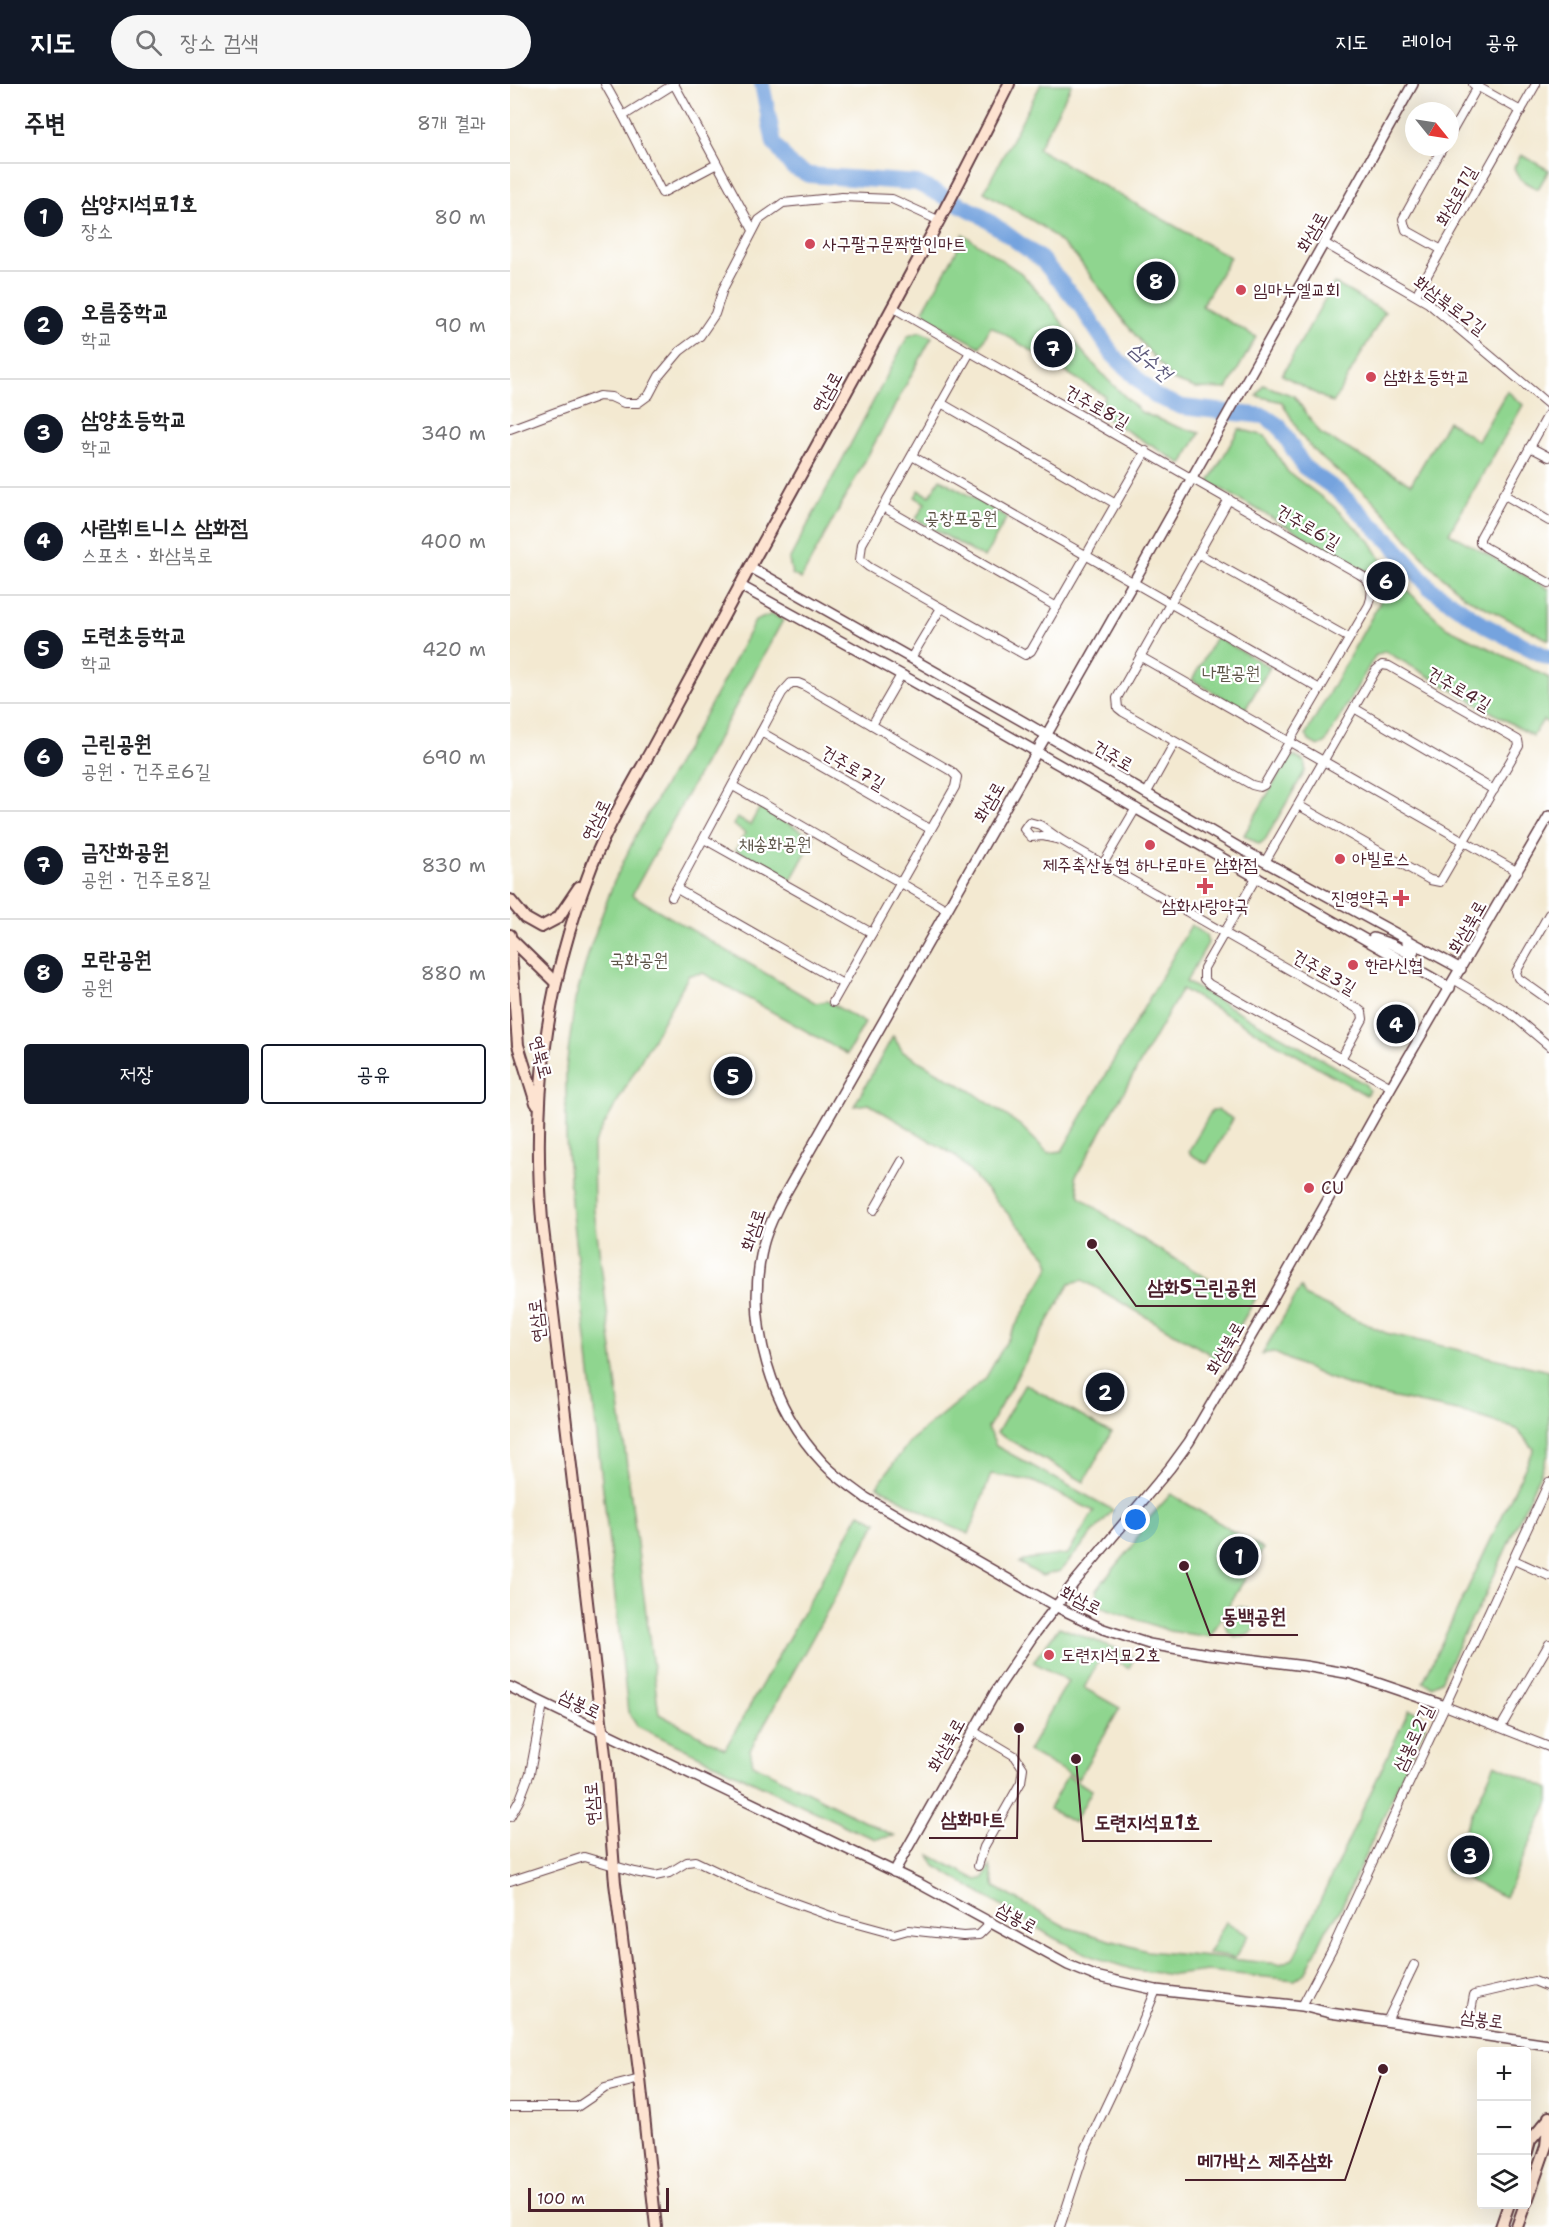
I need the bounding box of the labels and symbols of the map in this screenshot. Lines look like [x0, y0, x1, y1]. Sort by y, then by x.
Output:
north arrow [1405, 102, 1459, 156]
street label: 화삼로1길 [1430, 161, 1483, 230]
street label: 화삼로 [1291, 207, 1333, 257]
place label: 사구팔구문짝할인마트 [822, 232, 967, 256]
marker: 사구팔구문짝할인마트 [803, 237, 817, 251]
pin: 8 [1136, 258, 1176, 304]
street label: 화삼북로2길 [1409, 270, 1492, 340]
place label: 임마누엘교회 [1253, 278, 1340, 302]
marker: 임마누엘교회 [1234, 283, 1248, 297]
pin: 7 [1034, 326, 1072, 370]
water label: 삼수천 [1124, 335, 1179, 388]
place label: 삼화초등학교 [1383, 365, 1470, 389]
street label: 연삼로 [806, 367, 848, 417]
marker: 삼화초등학교 [1364, 370, 1378, 384]
street label: 건주로8길 [1060, 379, 1134, 435]
street label: 건주로6길 [1271, 499, 1345, 555]
park label: 곶창포공원 [925, 506, 997, 530]
pin: 6 [1366, 558, 1406, 604]
park label: 나팔공원 [1202, 661, 1260, 685]
street label: 건주로4길 [1422, 661, 1496, 717]
street label: 건주로 [1088, 735, 1138, 777]
street label: 건주로7길 [816, 740, 890, 796]
street label: 화삼로 [968, 777, 1010, 827]
street label: 연삼로 [576, 795, 616, 845]
park label: 채송화공원 [739, 832, 811, 856]
marker: 제주축산농협 하나로마트 삼화점 [1143, 838, 1157, 852]
place label: 아빌로스 [1352, 847, 1410, 871]
marker: 아빌로스 [1333, 852, 1347, 866]
place label: 제주축산농협 하나로마트 삼화점 [1042, 853, 1258, 877]
marker: 삼화사랑약국 [1198, 879, 1212, 893]
place label: 진영약국 [1331, 886, 1389, 910]
marker: 진영약국 [1394, 891, 1408, 905]
place label: 삼화사랑약국 [1162, 894, 1248, 918]
street label: 화삼북로 [1442, 896, 1492, 958]
street label: 건주로3길 [1287, 944, 1361, 1000]
park label: 국화공원 [610, 948, 668, 972]
place label: 한라신협 [1365, 953, 1423, 977]
marker: 한라신협 [1346, 958, 1360, 972]
pin: 4 [1376, 1002, 1416, 1046]
street label: 연북로 [524, 1033, 558, 1081]
pin: 5 [714, 1054, 752, 1098]
place label: CU [1321, 1176, 1344, 1200]
marker: CU [1302, 1181, 1316, 1195]
street label: 화삼로 [735, 1206, 771, 1254]
callout: 삼화5근린공원 [1136, 1268, 1269, 1306]
text: 삼화5근린공원 [1147, 1274, 1257, 1300]
street label: 연삼로 [522, 1298, 552, 1344]
street label: 화삼북로 [1200, 1317, 1250, 1379]
pin: 2 [1086, 1370, 1124, 1414]
your location [1121, 1505, 1150, 1534]
pin: 1 [1220, 1534, 1258, 1578]
street label: 화삼로 [1056, 1579, 1106, 1621]
callout: 동백공원 [1210, 1597, 1298, 1635]
text: 동백공원 [1222, 1603, 1286, 1629]
place label: 도련지석묘2호 [1061, 1643, 1161, 1667]
marker: 도련지석묘2호 [1042, 1648, 1056, 1662]
street label: 삼봉로 [555, 1684, 605, 1724]
street label: 삼봉로2길 [1387, 1701, 1439, 1775]
street label: 화삼북로 [921, 1714, 971, 1776]
street label: 연삼로 [579, 1781, 605, 1827]
callout: 삼화마트 [929, 1800, 1017, 1838]
callout: 도련지석묘1호 [1083, 1803, 1212, 1841]
text: 삼화마트 [941, 1806, 1005, 1832]
text: 도련지석묘1호 [1094, 1809, 1200, 1835]
pin: 3 [1450, 1832, 1490, 1878]
street label: 삼봉로 [992, 1897, 1042, 1939]
street label: 삼봉로 [1459, 2004, 1505, 2034]
callout: 메가박스 제주삼화 [1185, 2142, 1345, 2180]
text: 메가박스 제주삼화 [1197, 2148, 1333, 2174]
scale bar [528, 2185, 669, 2212]

